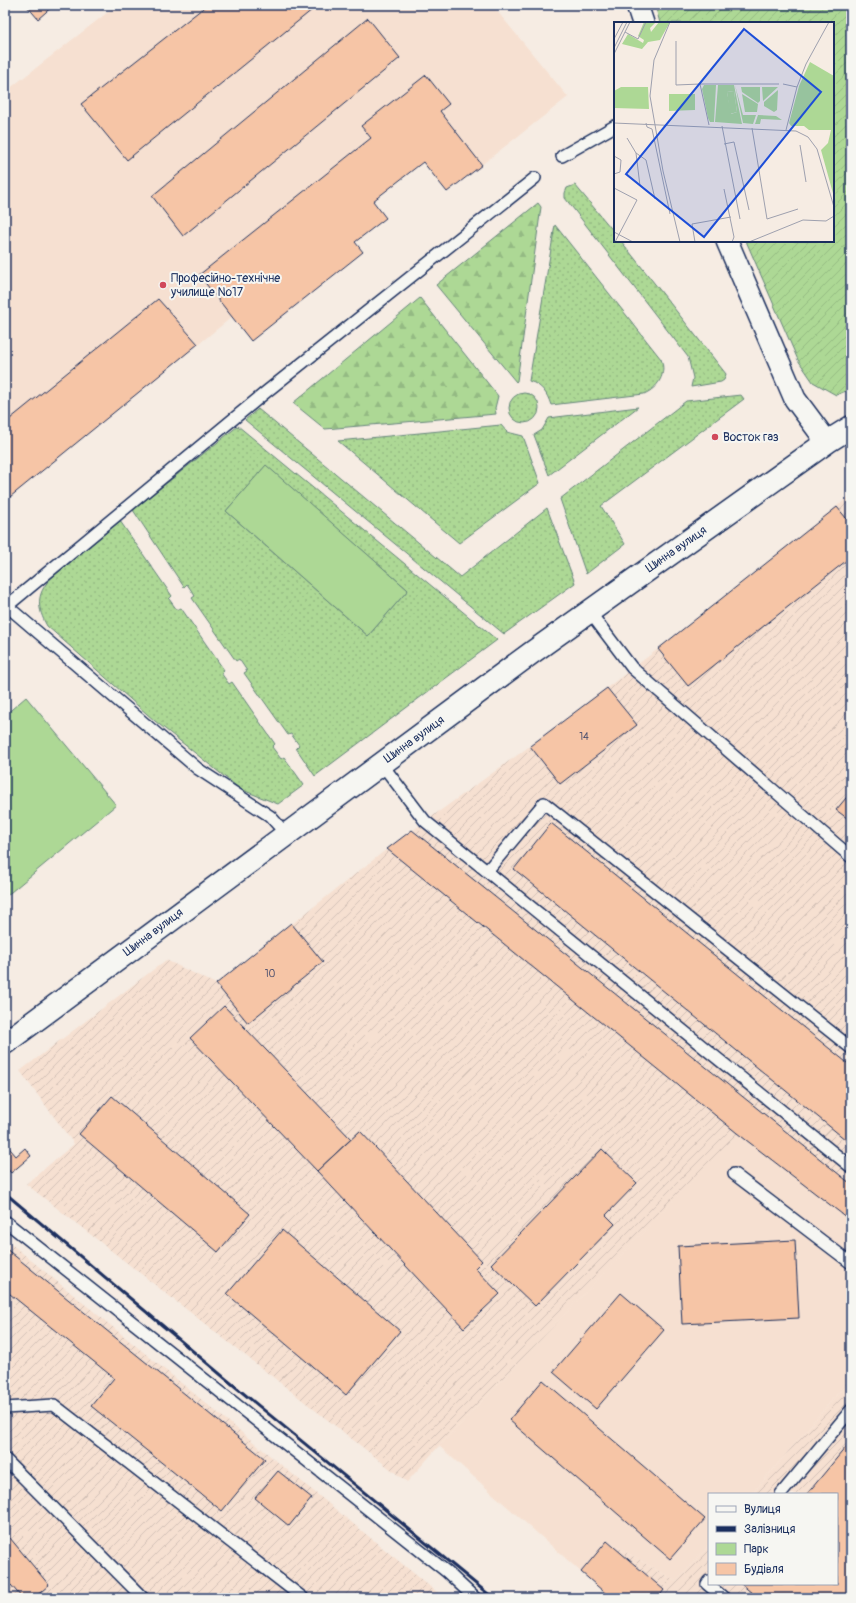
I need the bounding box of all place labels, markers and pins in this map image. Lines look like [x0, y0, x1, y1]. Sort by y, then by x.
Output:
place label: Професійно-технічне училище №17 [170, 271, 280, 300]
marker: Професійно-технічне училище №17 [158, 280, 168, 290]
place label: Восток газ [723, 430, 779, 445]
marker: Восток газ [710, 432, 720, 442]

